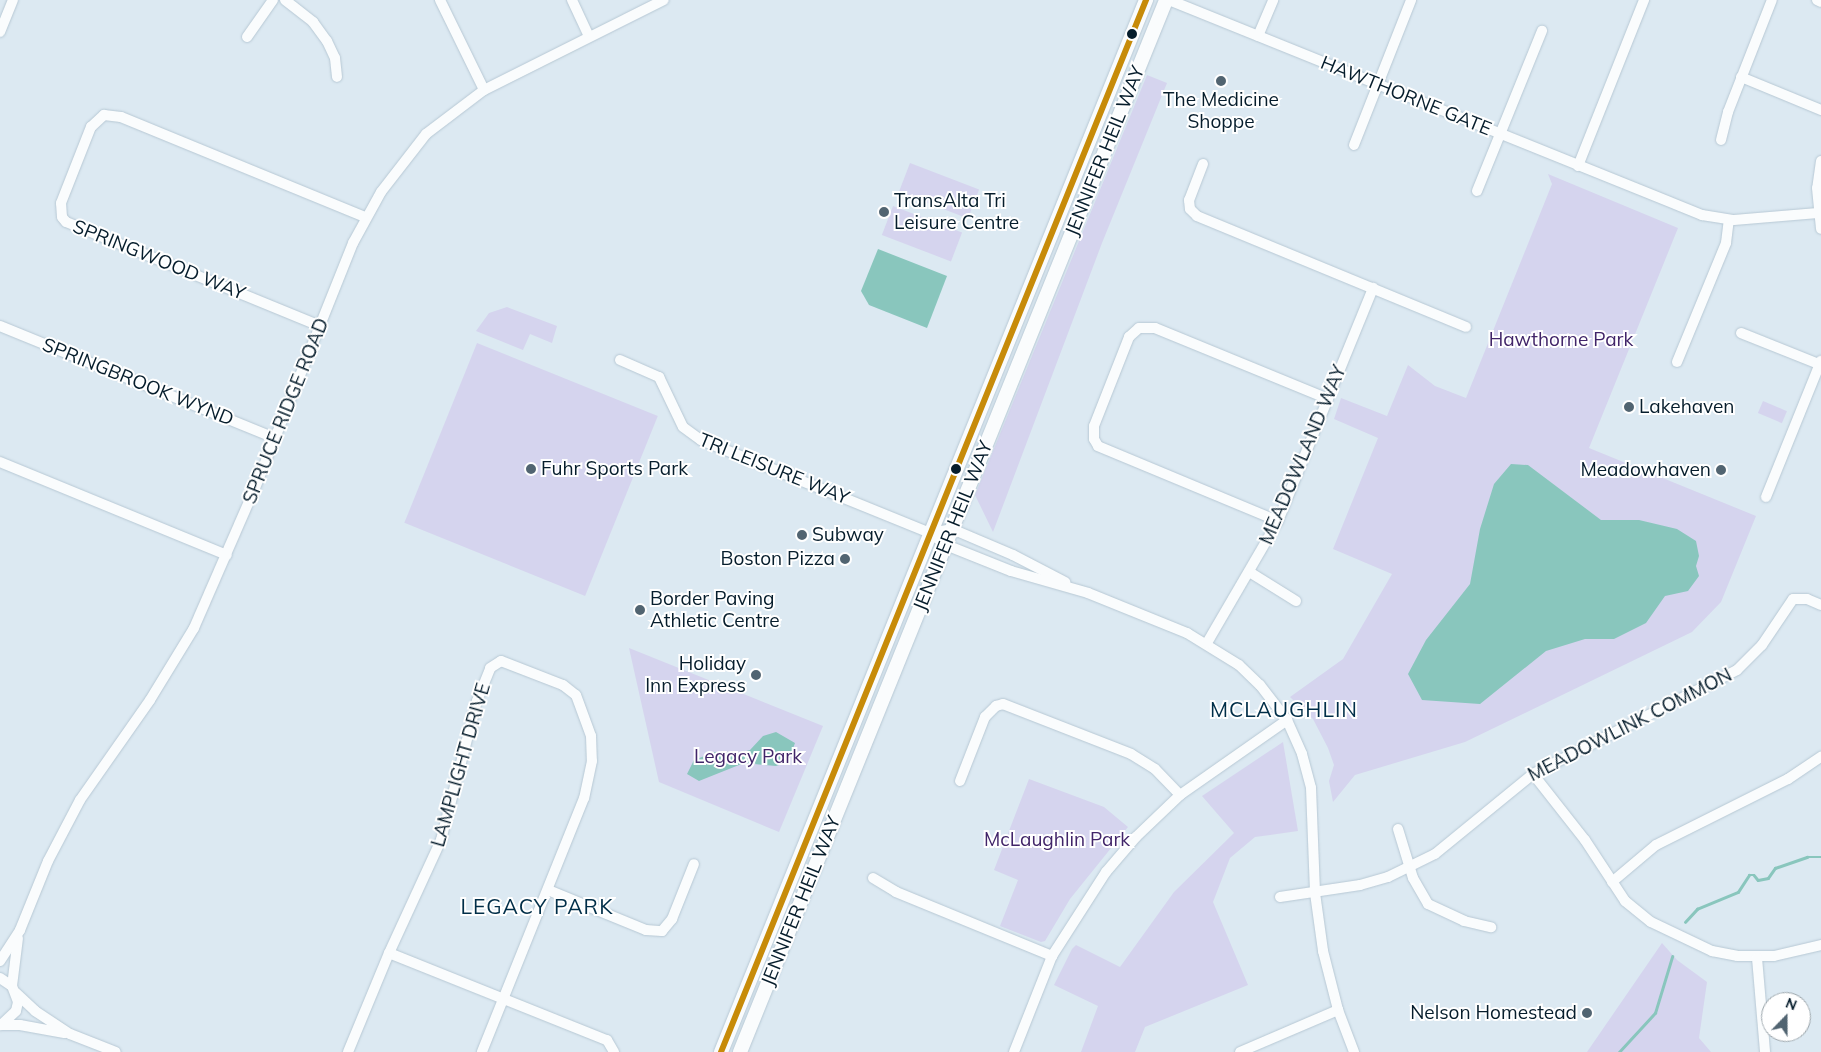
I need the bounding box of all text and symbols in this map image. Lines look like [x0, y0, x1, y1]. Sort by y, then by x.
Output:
unlabelled marker [1127, 29, 1137, 39]
street label: HAWTHORNE GATE [1317, 51, 1495, 141]
street label: JENNIFER HEIL WAY [1061, 63, 1149, 239]
marker: The Medicine Shoppe [1215, 75, 1227, 87]
place label: The Medicine Shoppe [1163, 89, 1279, 133]
place label: TransAlta Tri Leisure Centre [894, 190, 1019, 234]
marker: TransAlta Tri Leisure Centre [878, 206, 890, 218]
street label: SPRINGWOOD WAY [70, 215, 248, 305]
street label: SPRUCE RIDGE ROAD [238, 315, 334, 507]
park label: Hawthorne Park [1489, 329, 1633, 351]
street label: SPRINGBROOK WYND [39, 333, 237, 431]
street label: MEADOWLAND WAY [1255, 362, 1351, 548]
place label: Lakehaven [1639, 396, 1734, 418]
marker: Lakehaven [1623, 401, 1635, 413]
street label: TRI LEISURE WAY [695, 428, 853, 510]
street label: JENNIFER HEIL WAY [909, 438, 997, 614]
place label: Fuhr Sports Park [541, 458, 688, 480]
place label: Meadowhaven [1580, 459, 1711, 481]
marker: Fuhr Sports Park [525, 463, 537, 475]
unlabelled marker [951, 464, 961, 474]
marker: Meadowhaven [1715, 464, 1727, 476]
place label: Subway [812, 524, 884, 546]
marker: Subway [796, 529, 808, 541]
place label: Boston Pizza [720, 548, 835, 570]
marker: Boston Pizza [839, 553, 851, 565]
place label: Border Paving Athletic Centre [650, 588, 779, 632]
marker: Border Paving Athletic Centre [634, 604, 646, 616]
place label: Holiday Inn Express [645, 653, 746, 697]
street label: MEADOWLINK COMMON [1524, 664, 1736, 786]
marker: Holiday Inn Express [750, 669, 762, 681]
street label: LAMPLIGHT DRIVE [427, 680, 495, 850]
district label: MCLAUGHLIN [1209, 696, 1359, 722]
park label: Legacy Park [694, 746, 802, 768]
street label: JENNIFER HEIL WAY [757, 813, 845, 989]
park label: McLaughlin Park [984, 829, 1130, 851]
district label: LEGACY PARK [459, 893, 615, 919]
north arrow [1761, 992, 1811, 1042]
text: N [1783, 994, 1800, 1014]
place label: Nelson Homestead [1410, 1002, 1577, 1024]
marker: Nelson Homestead [1581, 1007, 1593, 1019]

